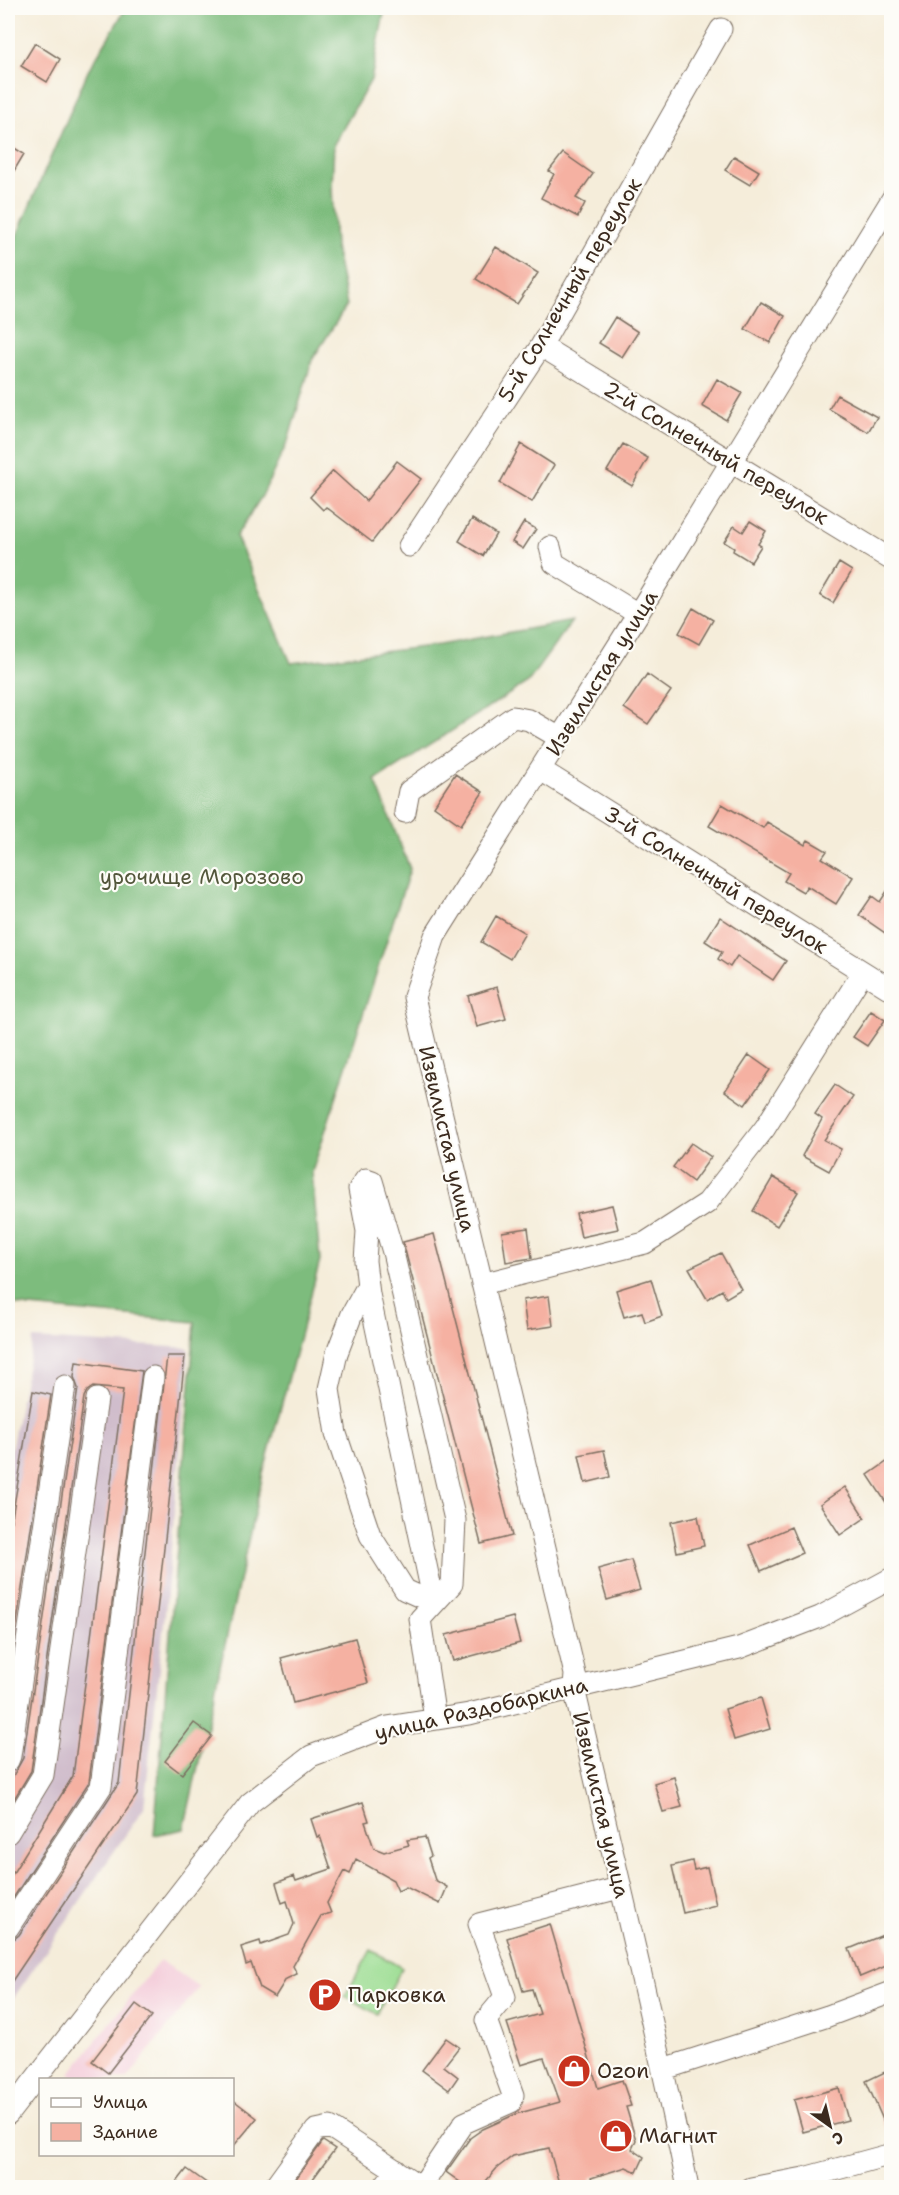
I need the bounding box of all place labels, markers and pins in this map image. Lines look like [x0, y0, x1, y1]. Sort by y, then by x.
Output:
parking icon: Парковка [307, 1977, 343, 2013]
place label: Парковка [348, 1981, 446, 2009]
shop icon: Ozon [556, 2053, 592, 2089]
place label: Ozon [597, 2057, 649, 2085]
shop icon: Магнит [598, 2118, 634, 2154]
place label: Магнит [639, 2122, 718, 2150]

